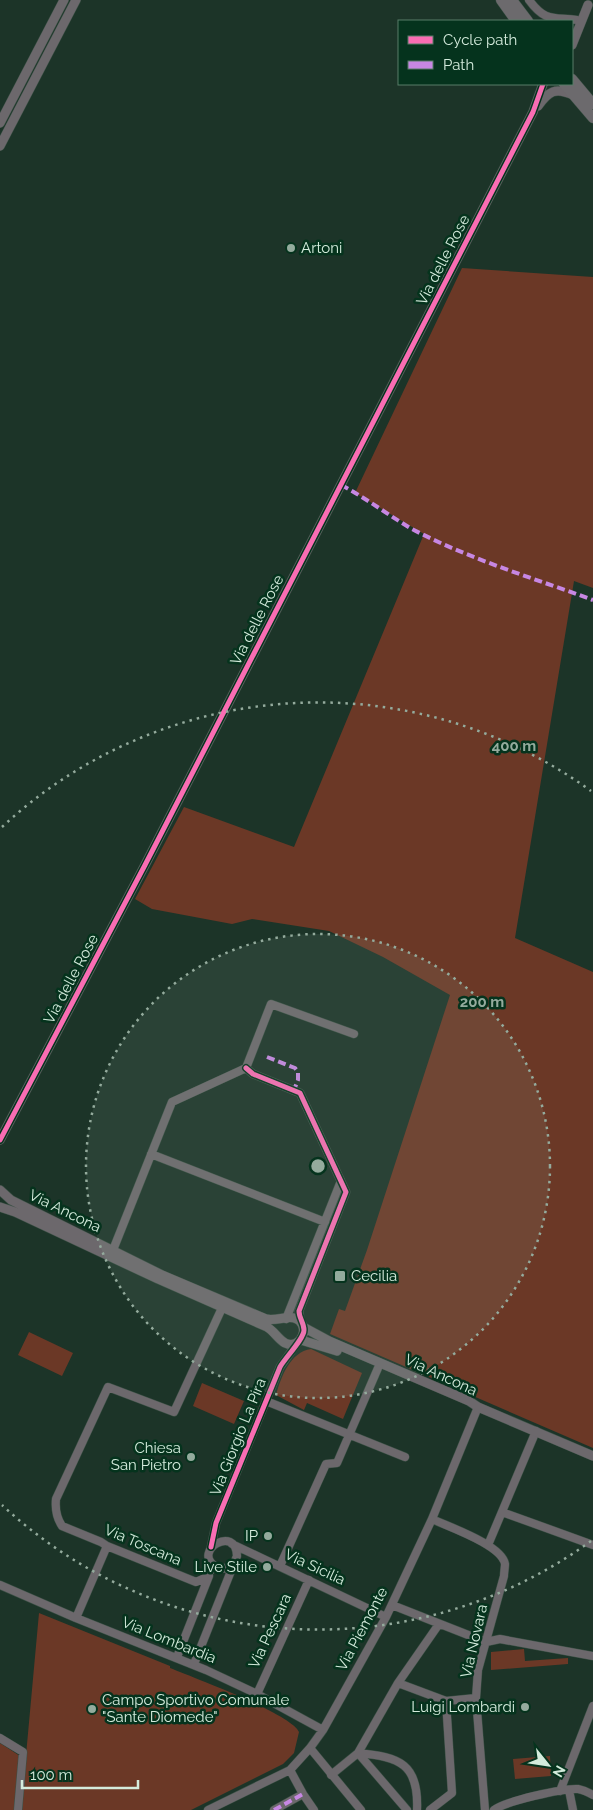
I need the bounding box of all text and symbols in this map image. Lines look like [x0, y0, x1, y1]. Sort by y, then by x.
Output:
legend [398, 20, 573, 85]
text: Cycle path [443, 31, 517, 49]
text: Path [443, 56, 474, 74]
street label: Via delle Rose [413, 212, 474, 308]
place label: Artoni [301, 239, 342, 257]
marker: Artoni [285, 242, 297, 254]
street label: Via delle Rose [227, 572, 288, 668]
text: 400 m [492, 737, 536, 755]
street label: Via delle Rose [40, 931, 102, 1027]
text: 200 m [460, 993, 504, 1011]
centre of rings [309, 1157, 327, 1175]
street label: Via Ancona [26, 1186, 104, 1236]
place label: Cecilia [351, 1267, 397, 1285]
marker: Cecilia [333, 1269, 347, 1283]
street label: Via Ancona [402, 1350, 480, 1400]
street label: Via Giorgio La Pira [206, 1375, 270, 1499]
place label: Chiesa San Pietro [111, 1439, 181, 1474]
marker: Chiesa San Pietro [185, 1451, 197, 1463]
street label: Via Toscana [102, 1521, 184, 1569]
place label: IP [245, 1527, 258, 1545]
marker: IP [262, 1530, 274, 1542]
street label: Via Sicilia [282, 1545, 348, 1589]
place label: Live Stile [194, 1558, 257, 1576]
marker: Live Stile [261, 1561, 273, 1573]
street label: Via Piemonte [332, 1584, 392, 1674]
street label: Via Pescara [245, 1591, 295, 1671]
street label: Via Novara [457, 1602, 491, 1680]
street label: Via Lombardia [119, 1613, 219, 1667]
place label: Campo Sportivo Comunale "Sante Diomede" [102, 1691, 289, 1726]
place label: Luigi Lombardi [411, 1698, 515, 1716]
marker: Luigi Lombardi [519, 1701, 531, 1713]
marker: Campo Sportivo Comunale "Sante Diomede" [86, 1703, 98, 1715]
north arrow [523, 1740, 573, 1790]
scale bar [22, 1758, 139, 1790]
text: N [550, 1763, 569, 1780]
text: 100 m [30, 1766, 72, 1784]

